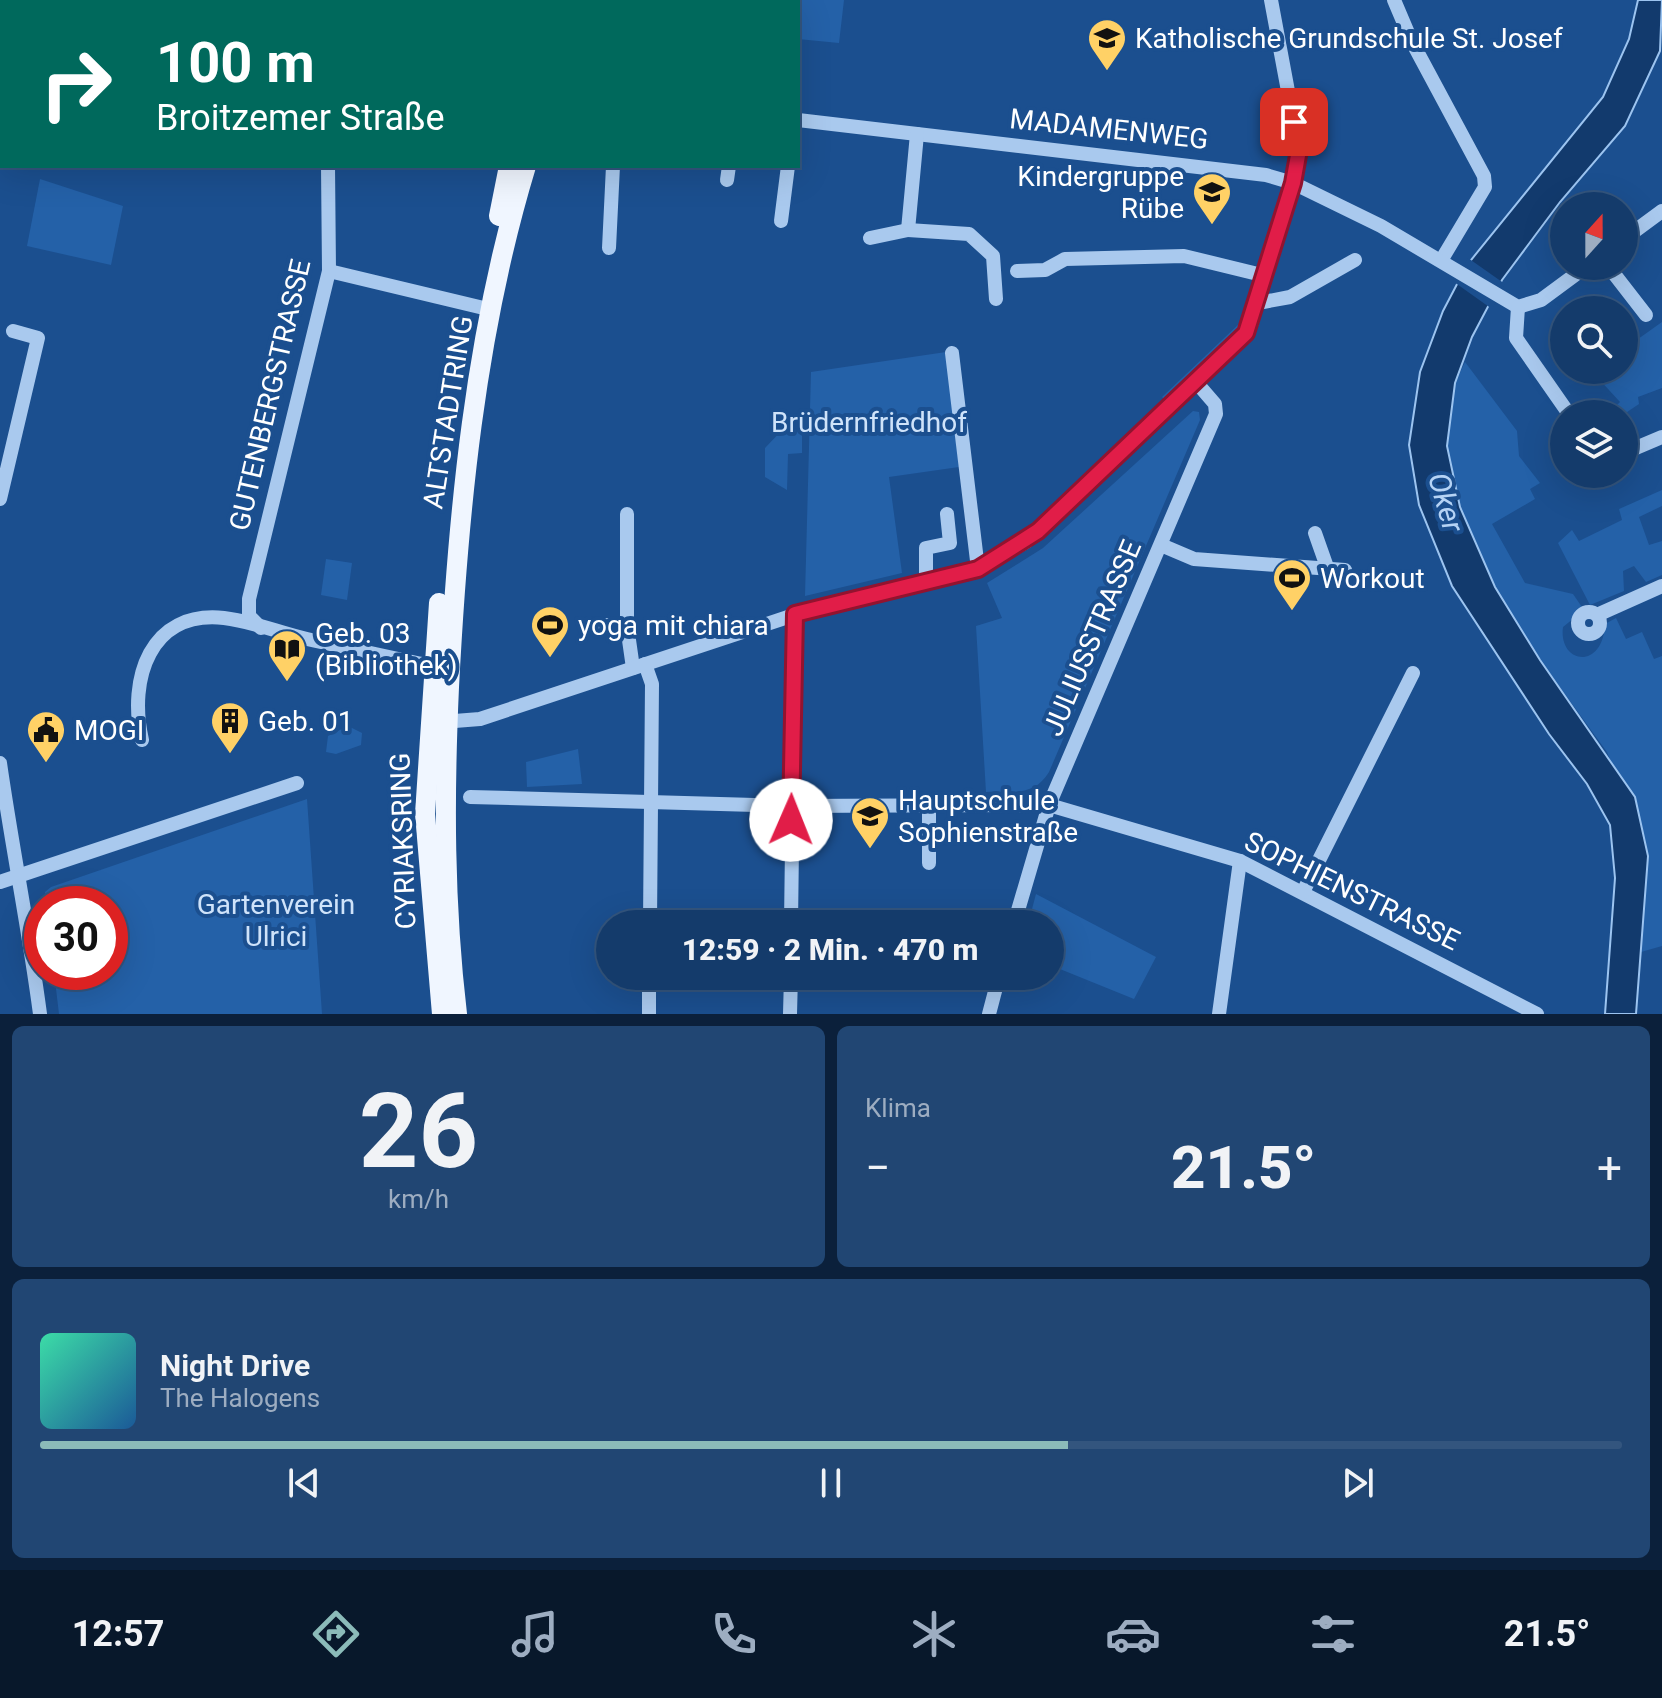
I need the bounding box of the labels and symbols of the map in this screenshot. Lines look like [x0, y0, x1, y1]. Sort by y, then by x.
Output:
school or university icon: Katholische Grundschule St. Josef [1086, 17, 1128, 72]
place label: Katholische Grundschule St. Josef [1135, 22, 1563, 55]
pin [1260, 88, 1328, 156]
street label: MADAMENWEG [1008, 102, 1210, 156]
place label: Kindergruppe Rübe [1017, 160, 1184, 225]
school or university icon: Kindergruppe Rübe [1191, 171, 1233, 226]
north arrow [1550, 192, 1638, 280]
street label: GUTENBERGSTRASSE [223, 256, 317, 534]
street label: ALTSTADTRING [416, 313, 480, 511]
park label: Brüdernfriedhof [771, 406, 967, 439]
water label: Oker [1421, 468, 1471, 537]
street label: JULIUSSTRASSE [1036, 535, 1148, 741]
sports icon: Workout [1271, 557, 1313, 612]
place label: Workout [1320, 562, 1425, 595]
sports icon: yoga mit chiara [529, 604, 571, 659]
place label: yoga mit chiara [578, 609, 769, 642]
place label: Geb. 03 (Bibliothek) [315, 617, 458, 682]
library icon: Geb. 03 (Bibliothek) [266, 628, 308, 683]
building icon: Geb. 01 [209, 700, 251, 755]
place label: Geb. 01 [258, 705, 353, 738]
public building icon: MOGI [25, 709, 67, 764]
place label: MOGI [74, 714, 144, 747]
street label: CYRIAKSRING [383, 752, 423, 930]
position arrow [749, 778, 833, 862]
place label: Hauptschule Sophienstraße [898, 784, 1078, 849]
school or university icon: Hauptschule Sophienstraße [849, 795, 891, 850]
street label: SOPHIENSTRASSE [1239, 825, 1465, 957]
speed limit sign: 30 [24, 886, 128, 990]
park label: Gartenverein Ulrici [197, 888, 355, 953]

